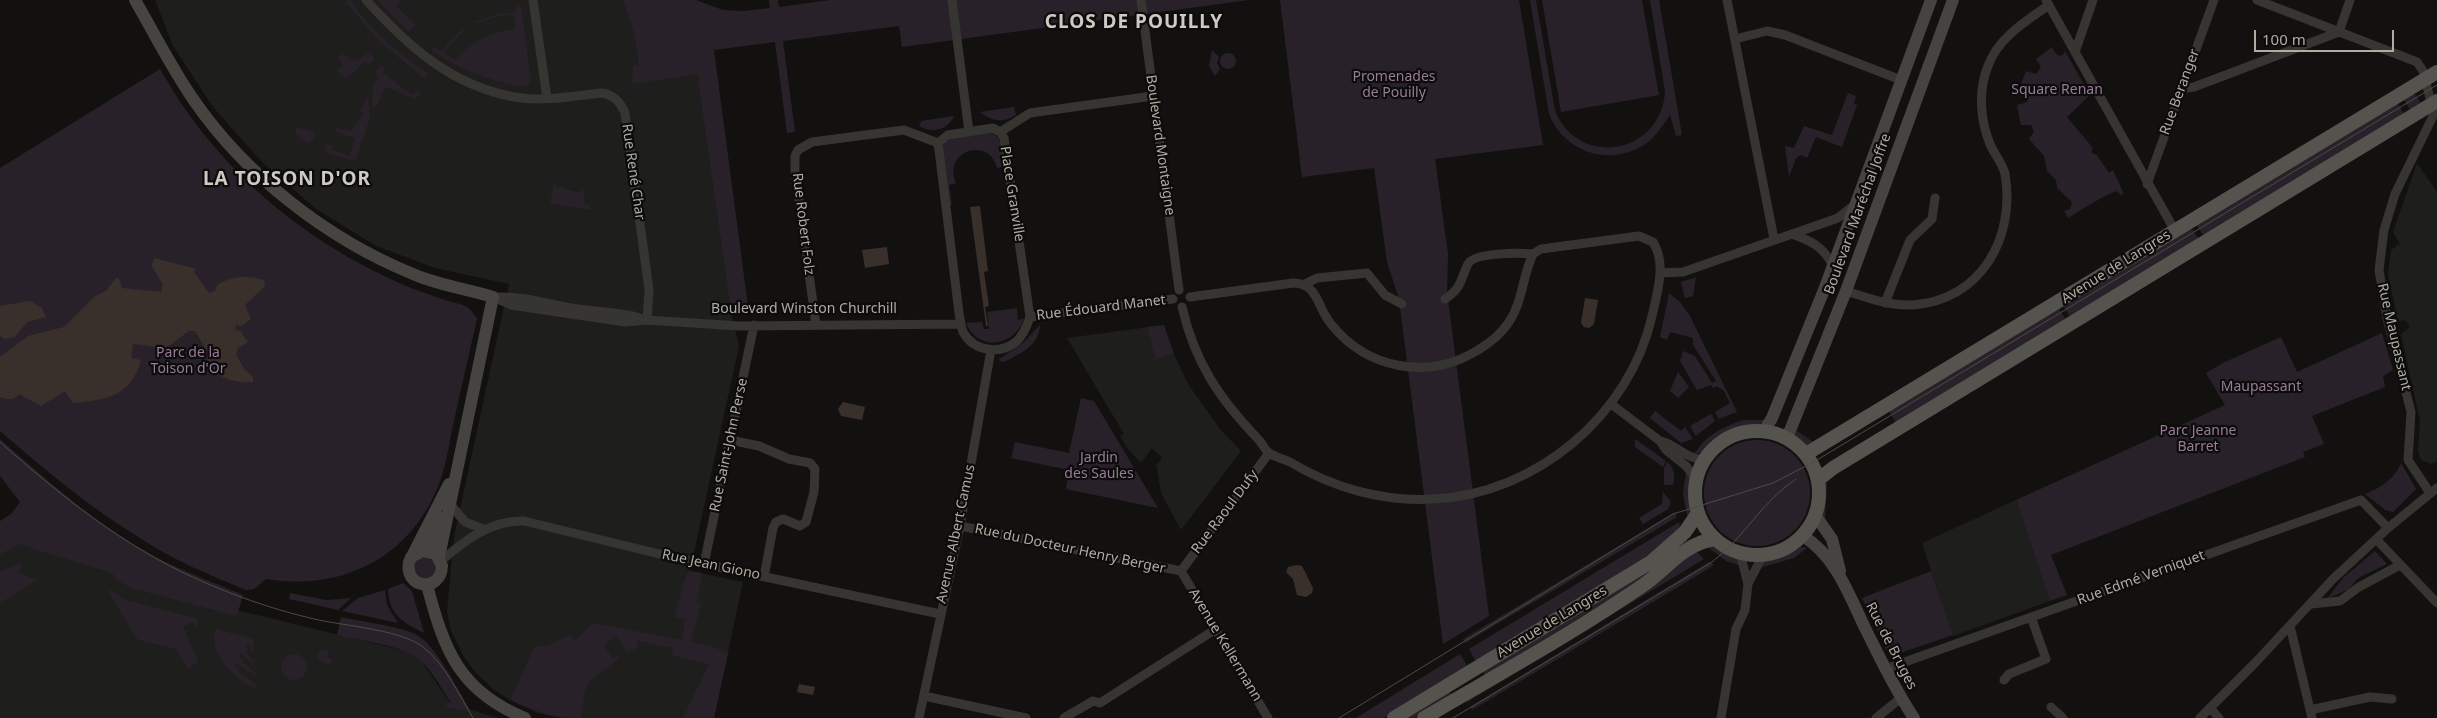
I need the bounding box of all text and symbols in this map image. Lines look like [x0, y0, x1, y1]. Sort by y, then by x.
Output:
district label: CLOS DE POUILLY [1043, 12, 1225, 34]
scale bar [2257, 20, 2397, 52]
text: 100 m [2262, 29, 2306, 49]
street label: Rue Beranger [2157, 47, 2203, 137]
park label: Promenades de Pouilly [1352, 69, 1436, 102]
street label: Boulevard Montaigne [1142, 74, 1178, 216]
park label: Square Renan [2011, 82, 2103, 98]
street label: Rue René Char [618, 123, 648, 221]
street label: Boulevard Maréchal Joffre [1821, 131, 1895, 297]
street label: Place Granville [996, 145, 1028, 243]
district label: LA TOISON D'OR [201, 169, 373, 191]
street label: Rue Robert Folz [788, 172, 818, 276]
street label: Avenue de Langres [2058, 227, 2174, 307]
street label: Rue Maupassant [2373, 282, 2415, 392]
street label: Rue Édouard Manet [1035, 292, 1167, 324]
street label: Boulevard Winston Churchill [711, 301, 897, 317]
park label: Parc de la Toison d'Or [151, 345, 225, 378]
street label: Rue Saint-John Perse [707, 377, 751, 513]
park label: Maupassant [2221, 379, 2301, 395]
park label: Parc Jeanne Barret [2160, 423, 2236, 456]
park label: Jardin des Saules [1064, 450, 1134, 482]
street label: Avenue Albert Camus [933, 463, 979, 605]
street label: Rue Raoul Dufy [1188, 467, 1262, 557]
street label: Rue du Docteur Henry Berger [973, 521, 1167, 577]
street label: Rue Jean Giono [660, 546, 762, 584]
street label: Rue Edmé Verniquet [2075, 547, 2207, 609]
street label: Avenue de Langres [1494, 582, 1610, 662]
street label: Avenue Kellermann [1185, 586, 1265, 704]
street label: Rue de Bruges [1862, 600, 1920, 692]

